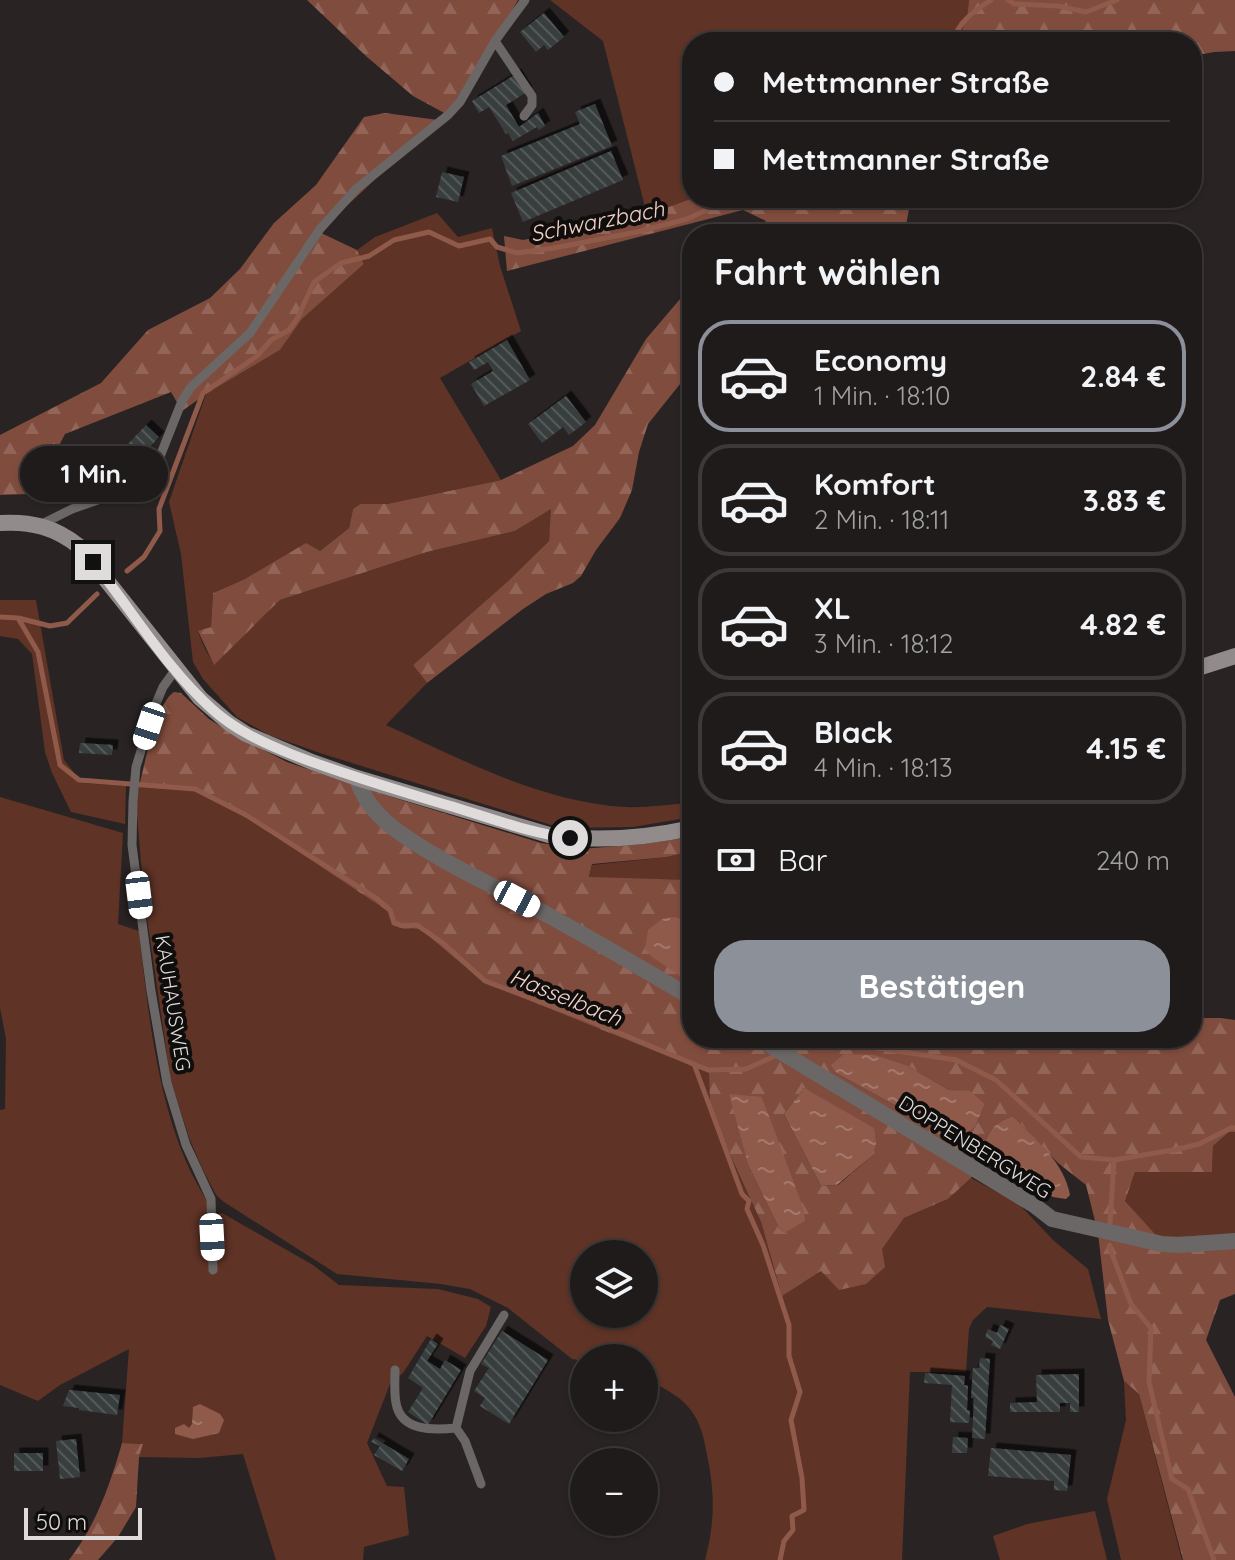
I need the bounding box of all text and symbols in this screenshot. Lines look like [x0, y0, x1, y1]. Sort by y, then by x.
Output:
text: Mettmanner Straße [762, 63, 1050, 101]
text: Mettmanner Straße [762, 140, 1050, 178]
water label: Schwarzbach [528, 194, 667, 248]
text: Fahrt wählen [714, 249, 941, 294]
icon: car [718, 340, 790, 412]
text: Economy [814, 341, 947, 379]
text: 2.84 € [1080, 357, 1166, 395]
text: 1 Min. · 18:10 [814, 379, 950, 412]
callout: 1 Min. [19, 446, 167, 502]
text: 1 Min. [61, 457, 127, 490]
icon: car [718, 464, 790, 536]
text: Komfort [814, 465, 936, 503]
text: 3.83 € [1083, 481, 1166, 519]
text: 2 Min. · 18:11 [814, 503, 949, 536]
route end [75, 544, 111, 580]
icon: car [718, 588, 790, 660]
text: XL [814, 589, 851, 627]
text: 4.82 € [1080, 605, 1166, 643]
text: 3 Min. · 18:12 [814, 627, 953, 660]
car [130, 699, 168, 753]
icon: car [718, 712, 790, 784]
text: Black [814, 713, 893, 751]
text: 4.15 € [1086, 729, 1166, 767]
text: 4 Min. · 18:13 [814, 751, 953, 784]
route start [552, 820, 588, 856]
icon: cash [714, 838, 758, 882]
text: Bar [778, 841, 827, 879]
text: 240 m [1096, 844, 1170, 877]
car [124, 870, 154, 920]
car [490, 877, 544, 921]
street label: KAUHAUSWEG [150, 933, 197, 1073]
button: Bestätigen [714, 940, 1170, 1032]
water label: Hasselbach [506, 962, 626, 1032]
street label: DOPPENBERGWEG [894, 1090, 1056, 1204]
car [199, 1212, 225, 1262]
map controls [570, 1240, 658, 1536]
button: layers [570, 1240, 658, 1328]
button: + [570, 1344, 658, 1432]
button: − [570, 1448, 658, 1536]
scale bar [24, 1504, 142, 1540]
text: 50 m [36, 1508, 87, 1536]

